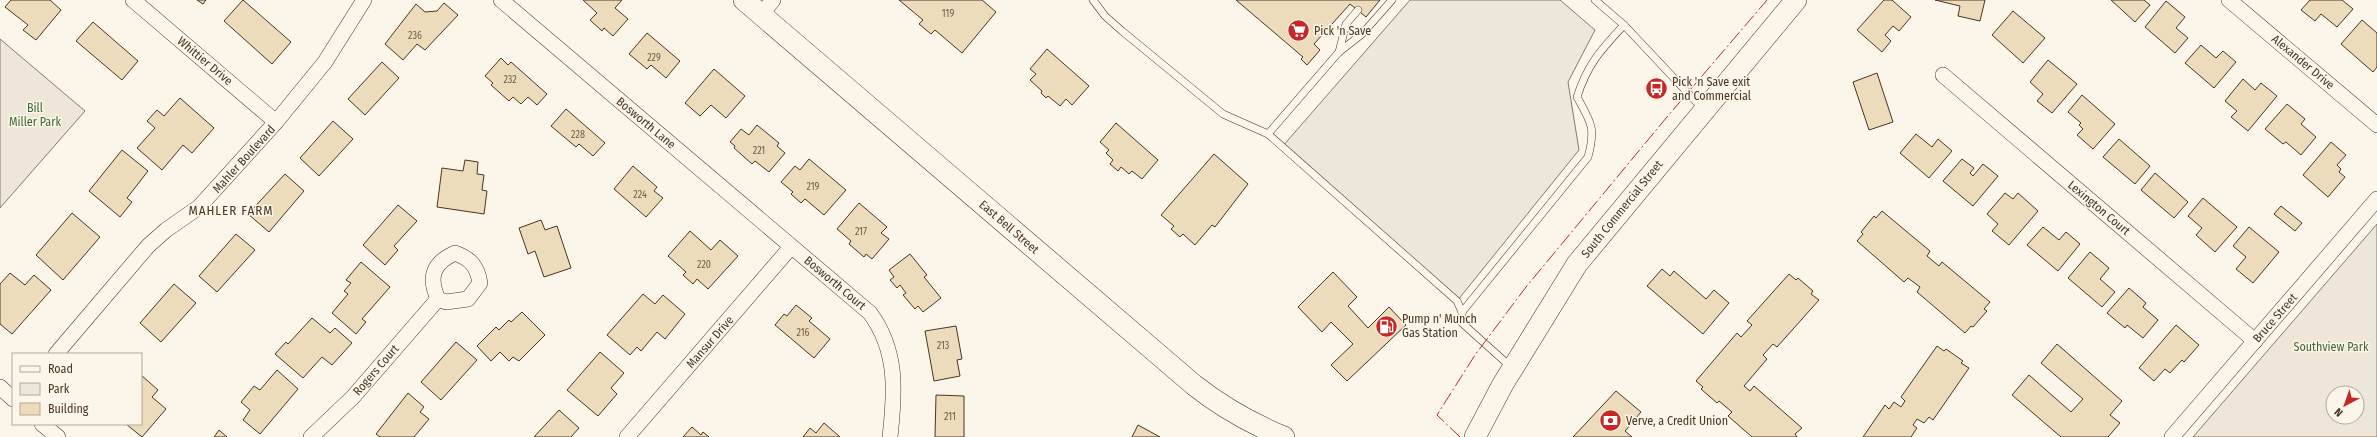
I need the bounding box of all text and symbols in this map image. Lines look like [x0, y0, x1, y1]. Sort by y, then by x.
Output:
house number: 119 [942, 8, 954, 20]
supermarket icon: Pick 'n Save [1286, 18, 1312, 44]
place label: Pick 'n Save [1314, 24, 1371, 38]
house number: 236 [408, 30, 422, 42]
street label: Alexander Drive [2269, 32, 2337, 92]
street label: Whittier Drive [175, 34, 235, 88]
house number: 229 [647, 52, 661, 64]
house number: 232 [503, 74, 517, 86]
place label: Pick 'n Save exit and Commercial [1672, 75, 1751, 103]
bus stop icon: Pick 'n Save exit and Commercial [1643, 76, 1669, 102]
street label: Bosworth Lane [614, 94, 678, 152]
park label: Bill Miller Park [9, 101, 61, 129]
street label: Mahler Boulevard [210, 122, 278, 196]
house number: 228 [571, 129, 585, 141]
house number: 221 [753, 145, 765, 157]
street label: South Commercial Street [1578, 157, 1666, 261]
street label: Lexington Court [2065, 178, 2133, 238]
house number: 219 [807, 181, 820, 193]
house number: 224 [633, 189, 647, 201]
street label: East Bell Street [976, 197, 1042, 257]
district label: MAHLER FARM [188, 203, 274, 218]
house number: 217 [855, 226, 867, 238]
street label: Bosworth Court [801, 253, 869, 313]
house number: 220 [697, 259, 711, 271]
street label: Bruce Street [2250, 291, 2300, 345]
place label: Pump n' Munch Gas Station [1402, 312, 1477, 340]
street label: Mansur Drive [684, 313, 736, 371]
fuel station icon: Pump n' Munch Gas Station [1374, 313, 1400, 339]
house number: 216 [796, 327, 810, 339]
house number: 213 [937, 340, 950, 352]
park label: Southview Park [2294, 340, 2369, 354]
street label: Rogers Court [350, 342, 402, 398]
legend [12, 353, 142, 425]
text: Road [48, 362, 73, 376]
text: Park [48, 382, 70, 396]
north arrow [2325, 385, 2365, 425]
text: Building [48, 402, 89, 416]
text: N [2332, 405, 2346, 419]
bank icon: Verve, a Credit Union [1597, 408, 1623, 434]
house number: 211 [944, 411, 956, 423]
place label: Verve, a Credit Union [1626, 414, 1728, 428]

